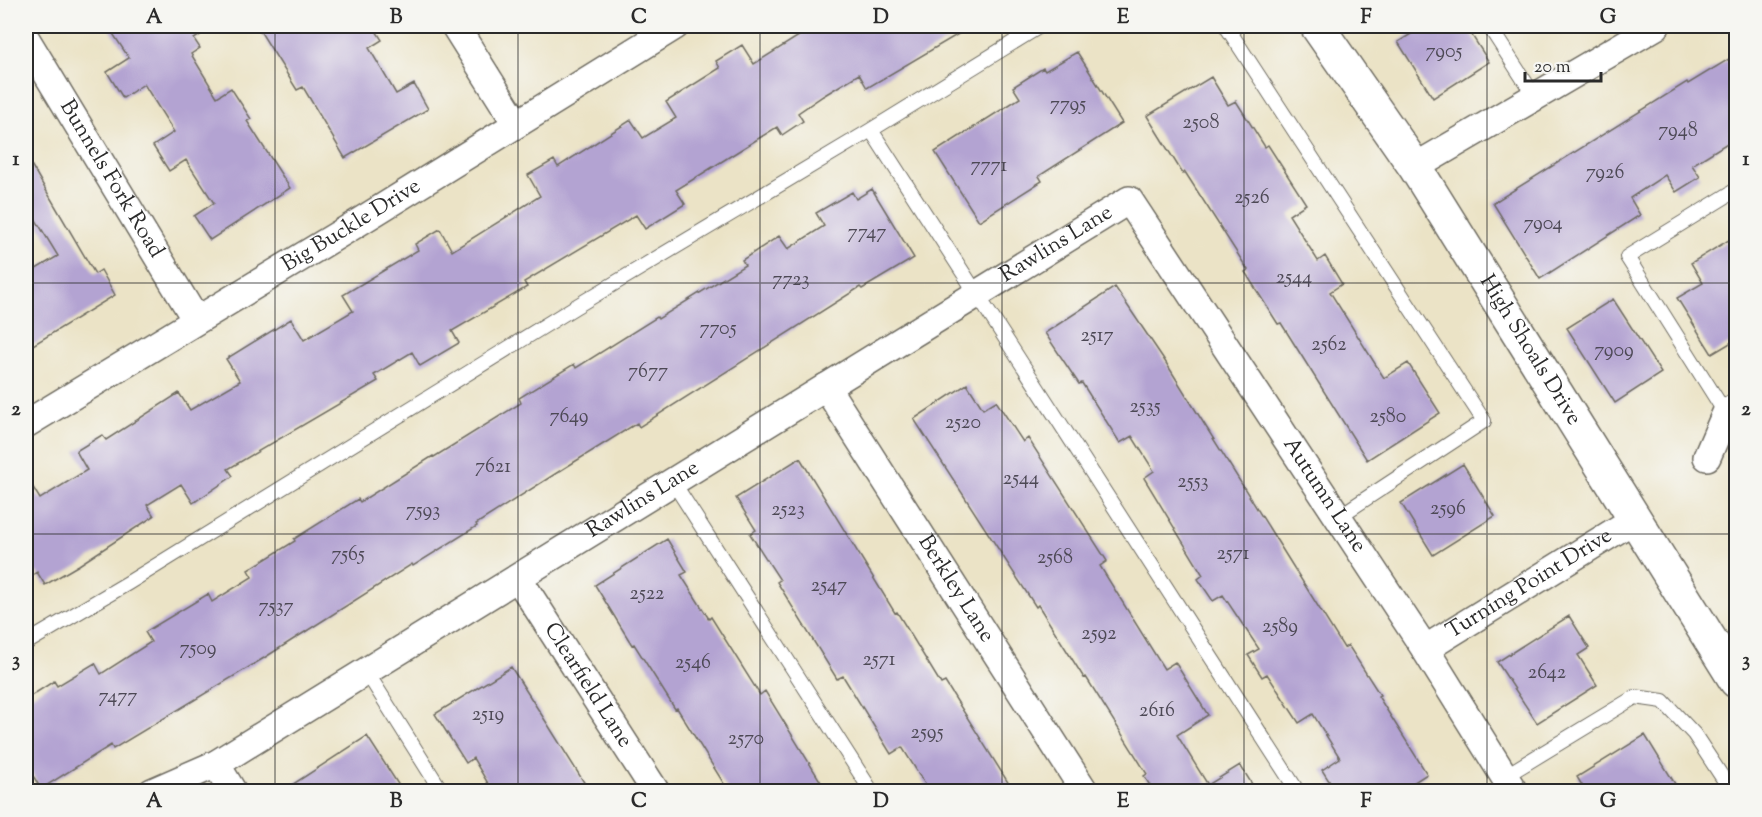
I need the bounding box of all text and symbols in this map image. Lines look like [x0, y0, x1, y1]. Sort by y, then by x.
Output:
text: A [146, 4, 163, 33]
text: B [390, 4, 403, 33]
text: C [631, 4, 647, 33]
text: D [873, 4, 889, 33]
text: E [1117, 4, 1130, 33]
text: F [1360, 4, 1372, 33]
text: G [1600, 4, 1617, 33]
house number: 7905 [1426, 38, 1463, 67]
scale bar [1525, 45, 1602, 83]
text: 20 m [1534, 55, 1571, 81]
house number: 7795 [1050, 91, 1086, 120]
street label: Bunnels Fork Road [51, 94, 171, 265]
house number: 2508 [1183, 109, 1219, 138]
house number: 7948 [1658, 117, 1698, 146]
text: 1 [13, 146, 20, 175]
text: 1 [1743, 146, 1750, 175]
house number: 7771 [971, 152, 1008, 181]
house number: 7926 [1586, 159, 1624, 188]
street label: Big Buckle Drive [276, 171, 427, 281]
house number: 2526 [1234, 184, 1270, 213]
street label: Rawlins Lane [994, 198, 1119, 292]
house number: 7904 [1523, 210, 1563, 239]
house number: 7747 [848, 219, 886, 248]
house number: 2544 [1276, 264, 1312, 293]
house number: 7723 [772, 266, 810, 295]
street label: High Shoals Drive [1470, 269, 1589, 432]
house number: 7705 [699, 315, 737, 344]
house number: 2517 [1080, 322, 1114, 351]
house number: 2562 [1311, 331, 1347, 360]
house number: 7909 [1594, 337, 1634, 366]
house number: 7677 [628, 358, 668, 387]
house number: 2535 [1129, 393, 1161, 422]
text: 2 [11, 396, 21, 425]
text: 2 [1741, 396, 1751, 425]
house number: 7649 [549, 403, 589, 432]
house number: 2580 [1370, 403, 1406, 432]
house number: 2520 [945, 409, 981, 438]
street label: Autumn Lane [1274, 431, 1374, 560]
house number: 7621 [475, 453, 511, 482]
street label: Rawlins Lane [581, 453, 706, 547]
house number: 2544 [1003, 465, 1039, 494]
house number: 2553 [1177, 468, 1209, 497]
house number: 2596 [1430, 495, 1466, 524]
house number: 2523 [771, 496, 805, 525]
house number: 7593 [406, 497, 440, 526]
street label: Turning Point Drive [1440, 521, 1619, 648]
street label: Berkley Lane [909, 529, 1002, 649]
house number: 2571 [1216, 540, 1250, 569]
house number: 7565 [331, 541, 365, 570]
house number: 2568 [1037, 544, 1073, 573]
house number: 2547 [811, 572, 847, 601]
house number: 2522 [630, 580, 664, 609]
house number: 7537 [259, 593, 293, 622]
house number: 2589 [1262, 613, 1298, 642]
street label: Clearfield Lane [535, 617, 640, 755]
house number: 2592 [1081, 620, 1117, 649]
house number: 7509 [179, 635, 217, 664]
house number: 2571 [862, 646, 896, 675]
text: 3 [12, 647, 20, 676]
text: 3 [1742, 647, 1750, 676]
house number: 2546 [675, 649, 711, 678]
house number: 2642 [1528, 659, 1566, 688]
house number: 7477 [99, 683, 137, 712]
house number: 2616 [1139, 697, 1175, 726]
house number: 2519 [472, 701, 504, 730]
house number: 2595 [911, 719, 944, 748]
house number: 2570 [728, 725, 764, 754]
text: A [146, 788, 163, 817]
text: B [390, 788, 403, 817]
text: C [631, 788, 647, 817]
text: D [873, 788, 889, 817]
text: E [1117, 788, 1130, 817]
text: F [1360, 788, 1372, 817]
text: G [1600, 788, 1617, 817]

